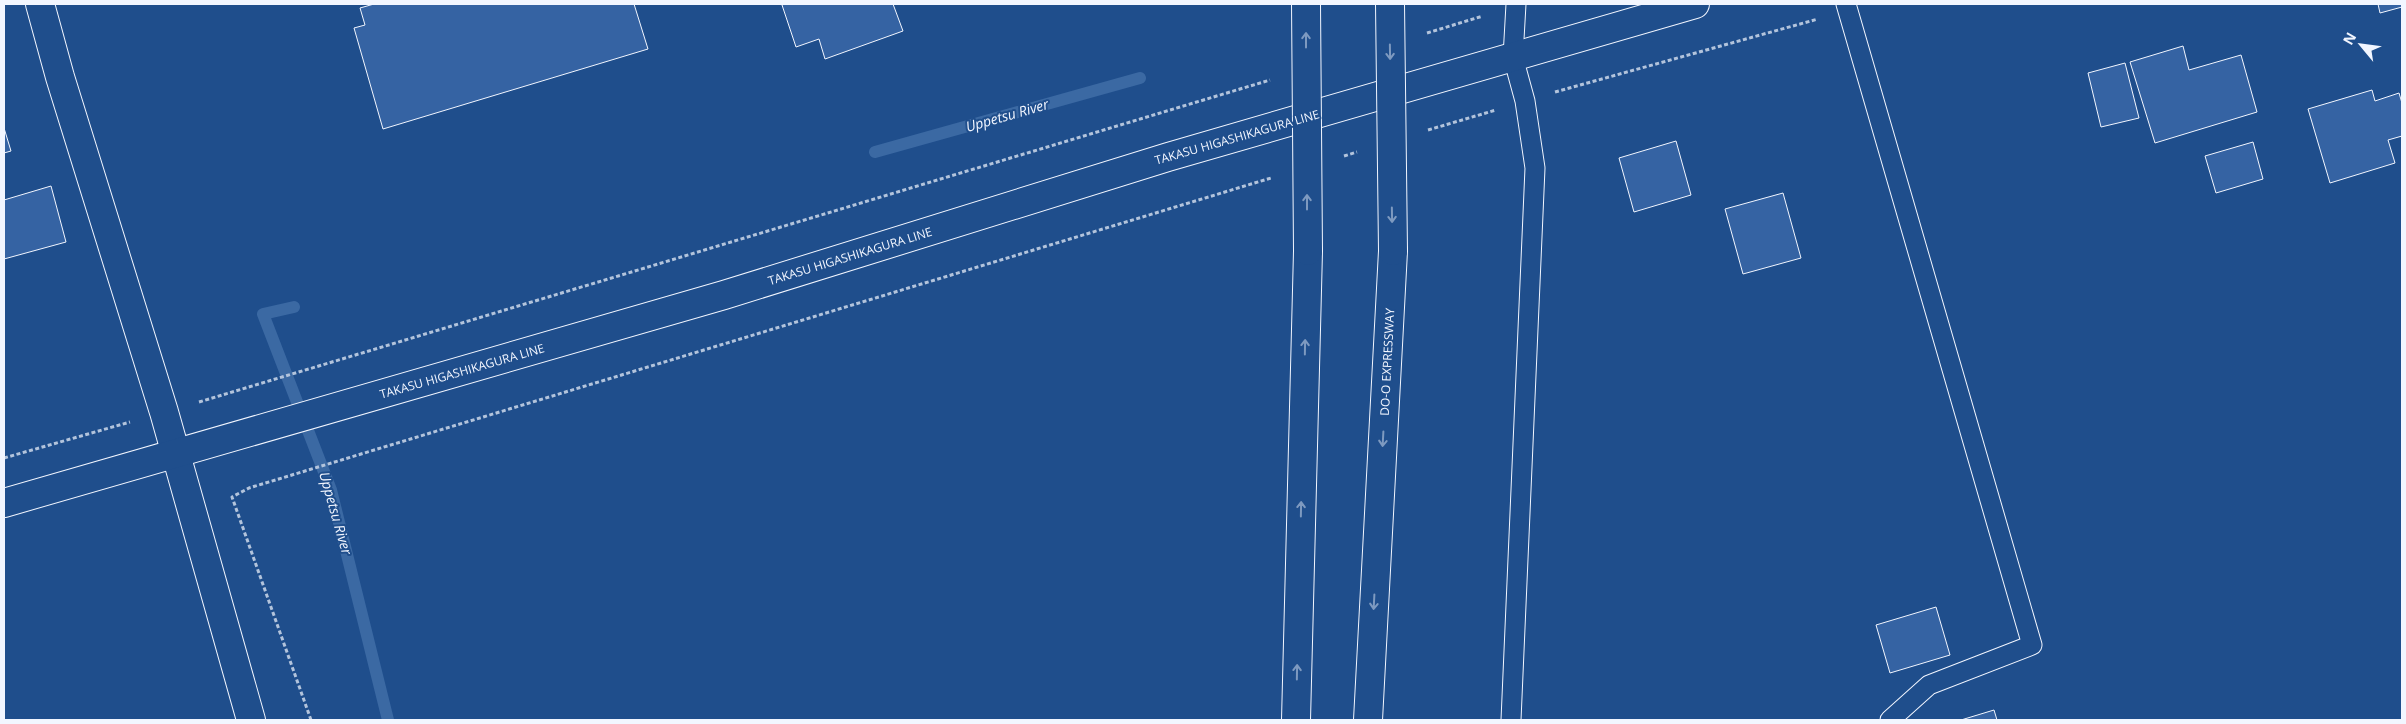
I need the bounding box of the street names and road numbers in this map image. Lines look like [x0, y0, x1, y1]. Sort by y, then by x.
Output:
street label: TAKASU HIGASHIKAGURA LINE [1153, 105, 1321, 169]
street label: TAKASU HIGASHIKAGURA LINE [766, 223, 934, 289]
street label: DO-O EXPRESSWAY [1376, 307, 1398, 416]
street label: TAKASU HIGASHIKAGURA LINE [378, 339, 546, 403]

